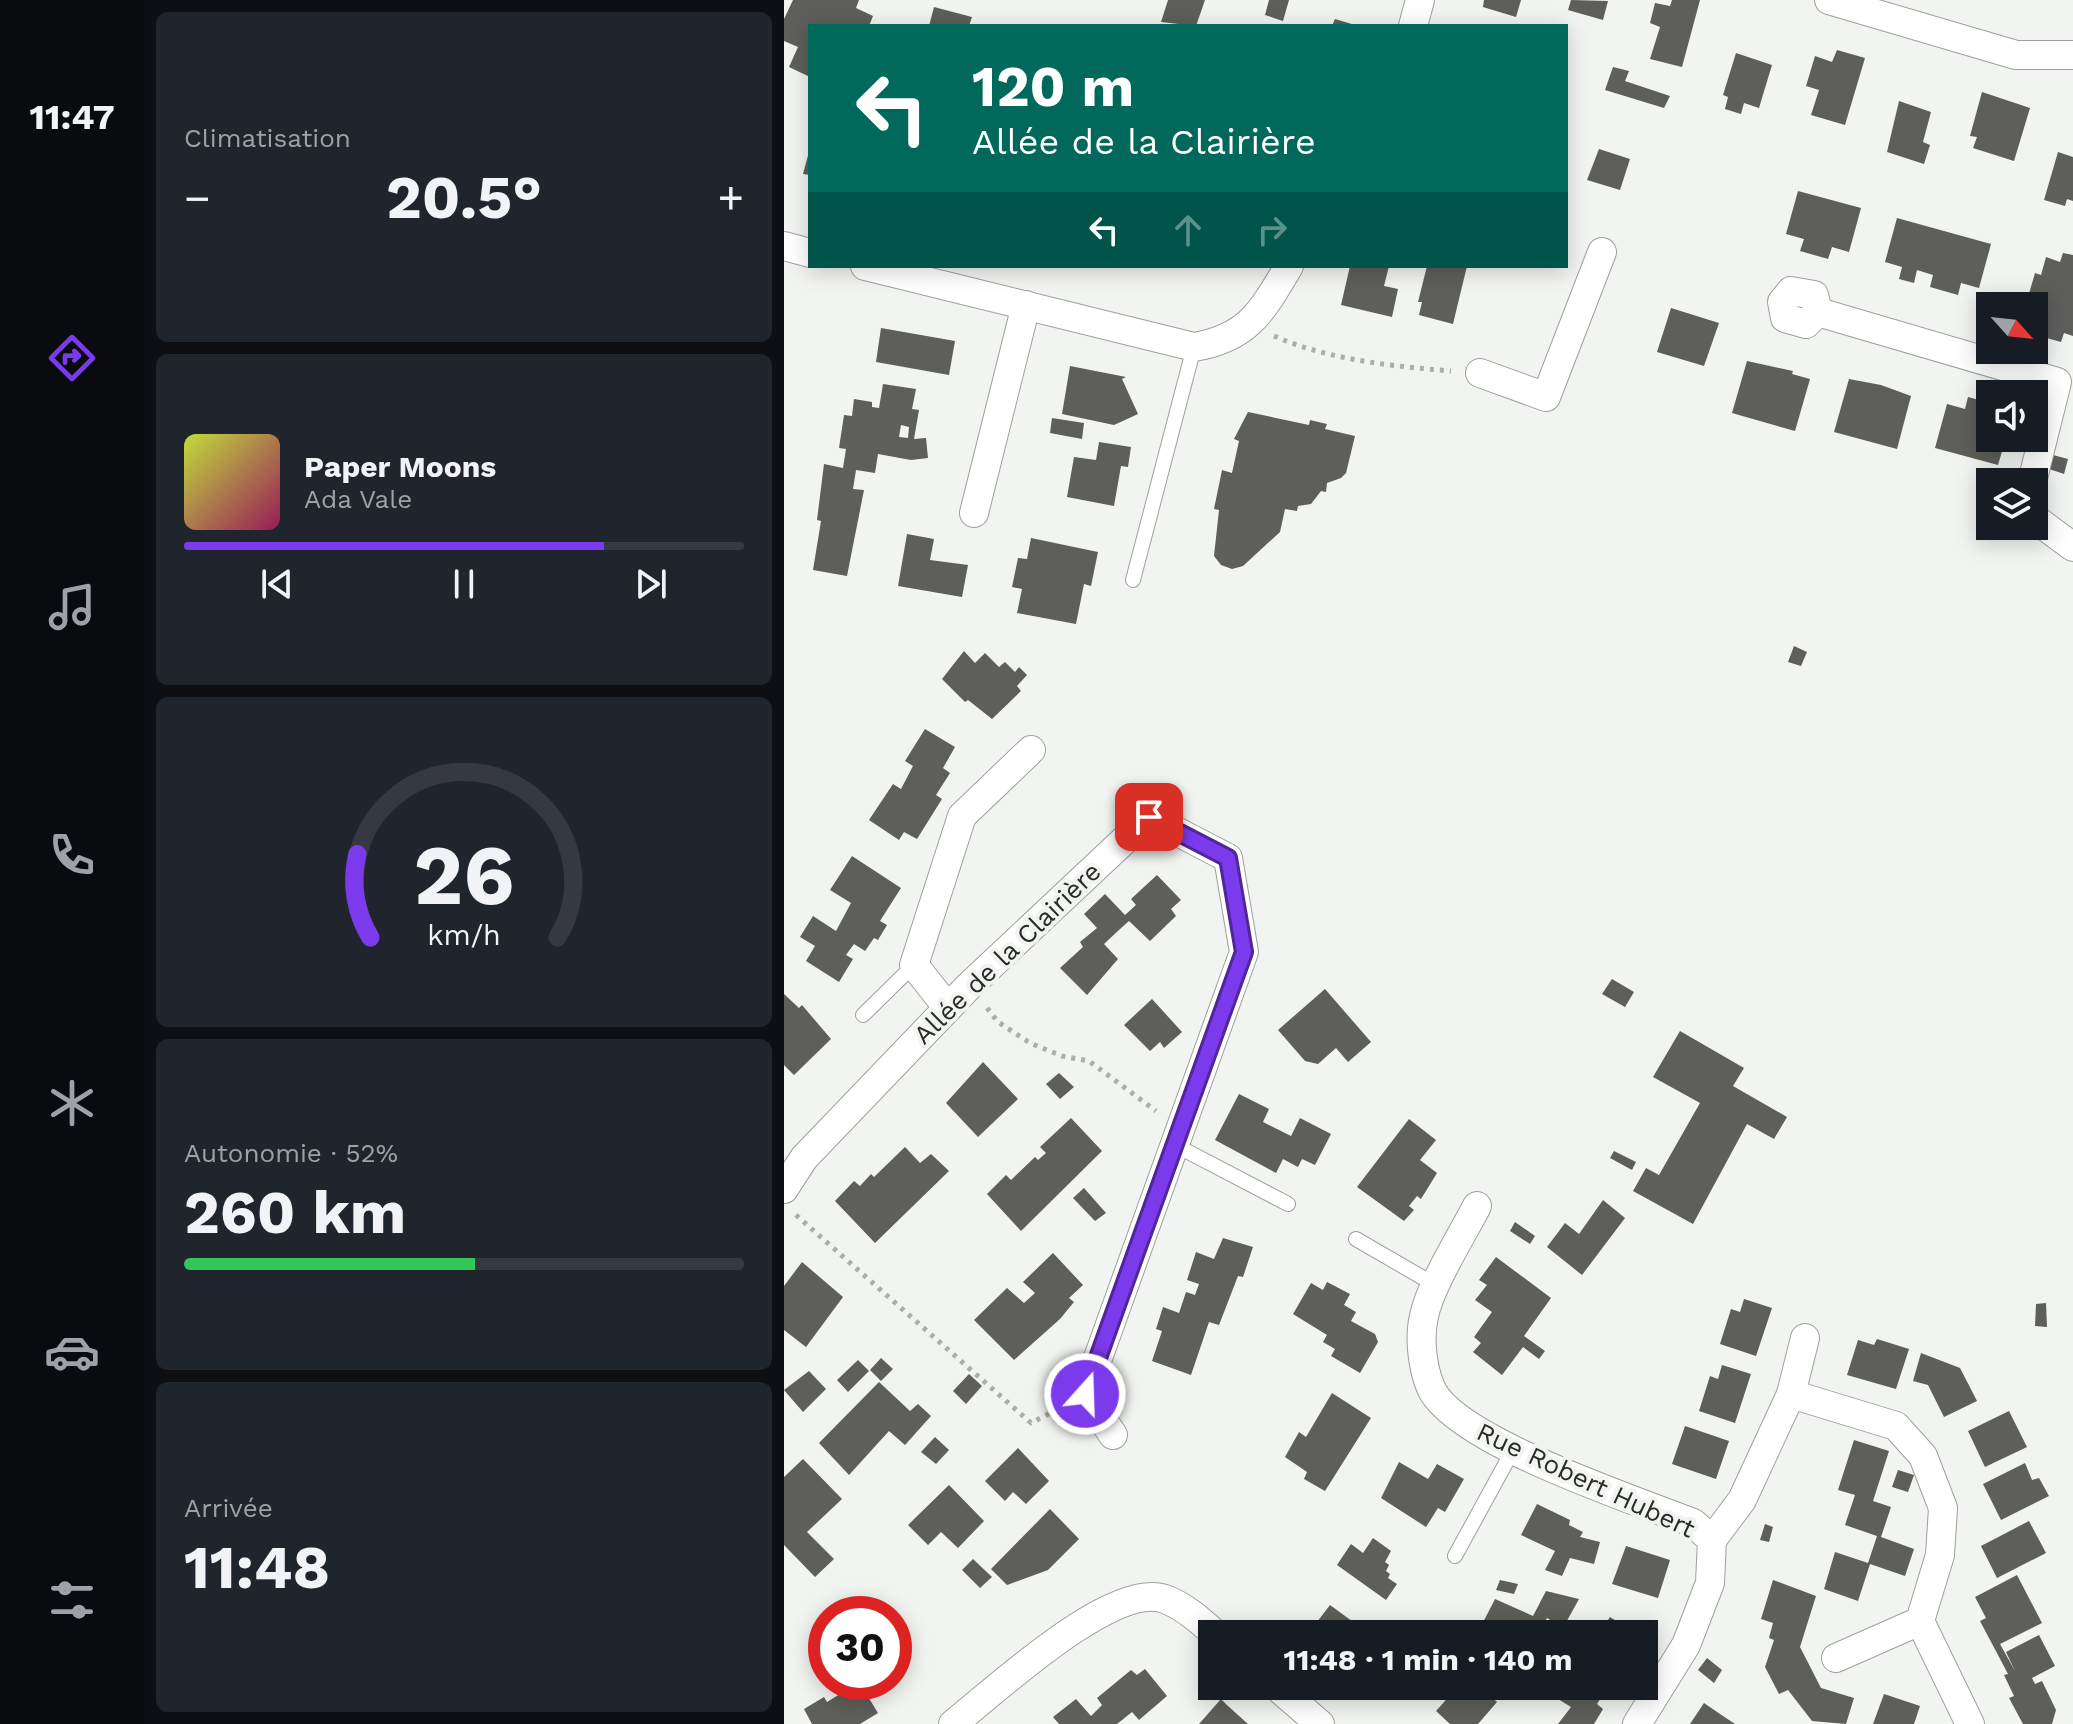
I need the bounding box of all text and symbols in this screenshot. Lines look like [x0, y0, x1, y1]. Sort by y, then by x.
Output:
text: 120 m [972, 54, 1134, 120]
icon: left [840, 56, 944, 160]
text: 11:47 [29, 96, 115, 138]
text: Allée de la Clairière [972, 121, 1316, 163]
text: Climatisation [184, 123, 351, 153]
text: 20.5° [386, 162, 542, 233]
text: − [184, 172, 211, 224]
text: + [717, 172, 744, 224]
icon: left [1082, 208, 1126, 252]
icon: ahead [1166, 208, 1210, 252]
icon: right [1250, 208, 1294, 252]
north arrow [1976, 292, 2048, 364]
map controls [1976, 292, 2048, 540]
icon: directions [44, 330, 100, 386]
button: sound [1976, 380, 2048, 452]
text: Paper Moons [304, 449, 496, 484]
button: layers [1976, 468, 2048, 540]
text: Ada Vale [304, 484, 412, 514]
icon: previous [255, 562, 299, 606]
icon: pause [442, 562, 486, 606]
icon: next [629, 562, 673, 606]
icon: music [44, 579, 100, 635]
pin [1115, 783, 1183, 851]
icon: arrive [1127, 795, 1171, 839]
icon: phone [44, 827, 100, 883]
text: 26 [414, 827, 514, 924]
street label: Allée de la Clairière [907, 856, 1107, 1050]
text: km/h [427, 918, 501, 952]
icon: climate [44, 1075, 100, 1131]
text: Autonomie · 52% [184, 1138, 398, 1168]
text: 260 km [184, 1177, 406, 1248]
icon: car [44, 1324, 100, 1380]
position arrow [1043, 1352, 1127, 1436]
street label: Rue Robert Hubert [1472, 1416, 1700, 1544]
text: Arrivée [184, 1493, 273, 1523]
text: 11:48 [184, 1532, 330, 1603]
icon: filters [44, 1572, 100, 1628]
speed limit sign: 30 [808, 1596, 912, 1700]
text: 11:48 · 1 min · 140 m [1284, 1642, 1572, 1677]

